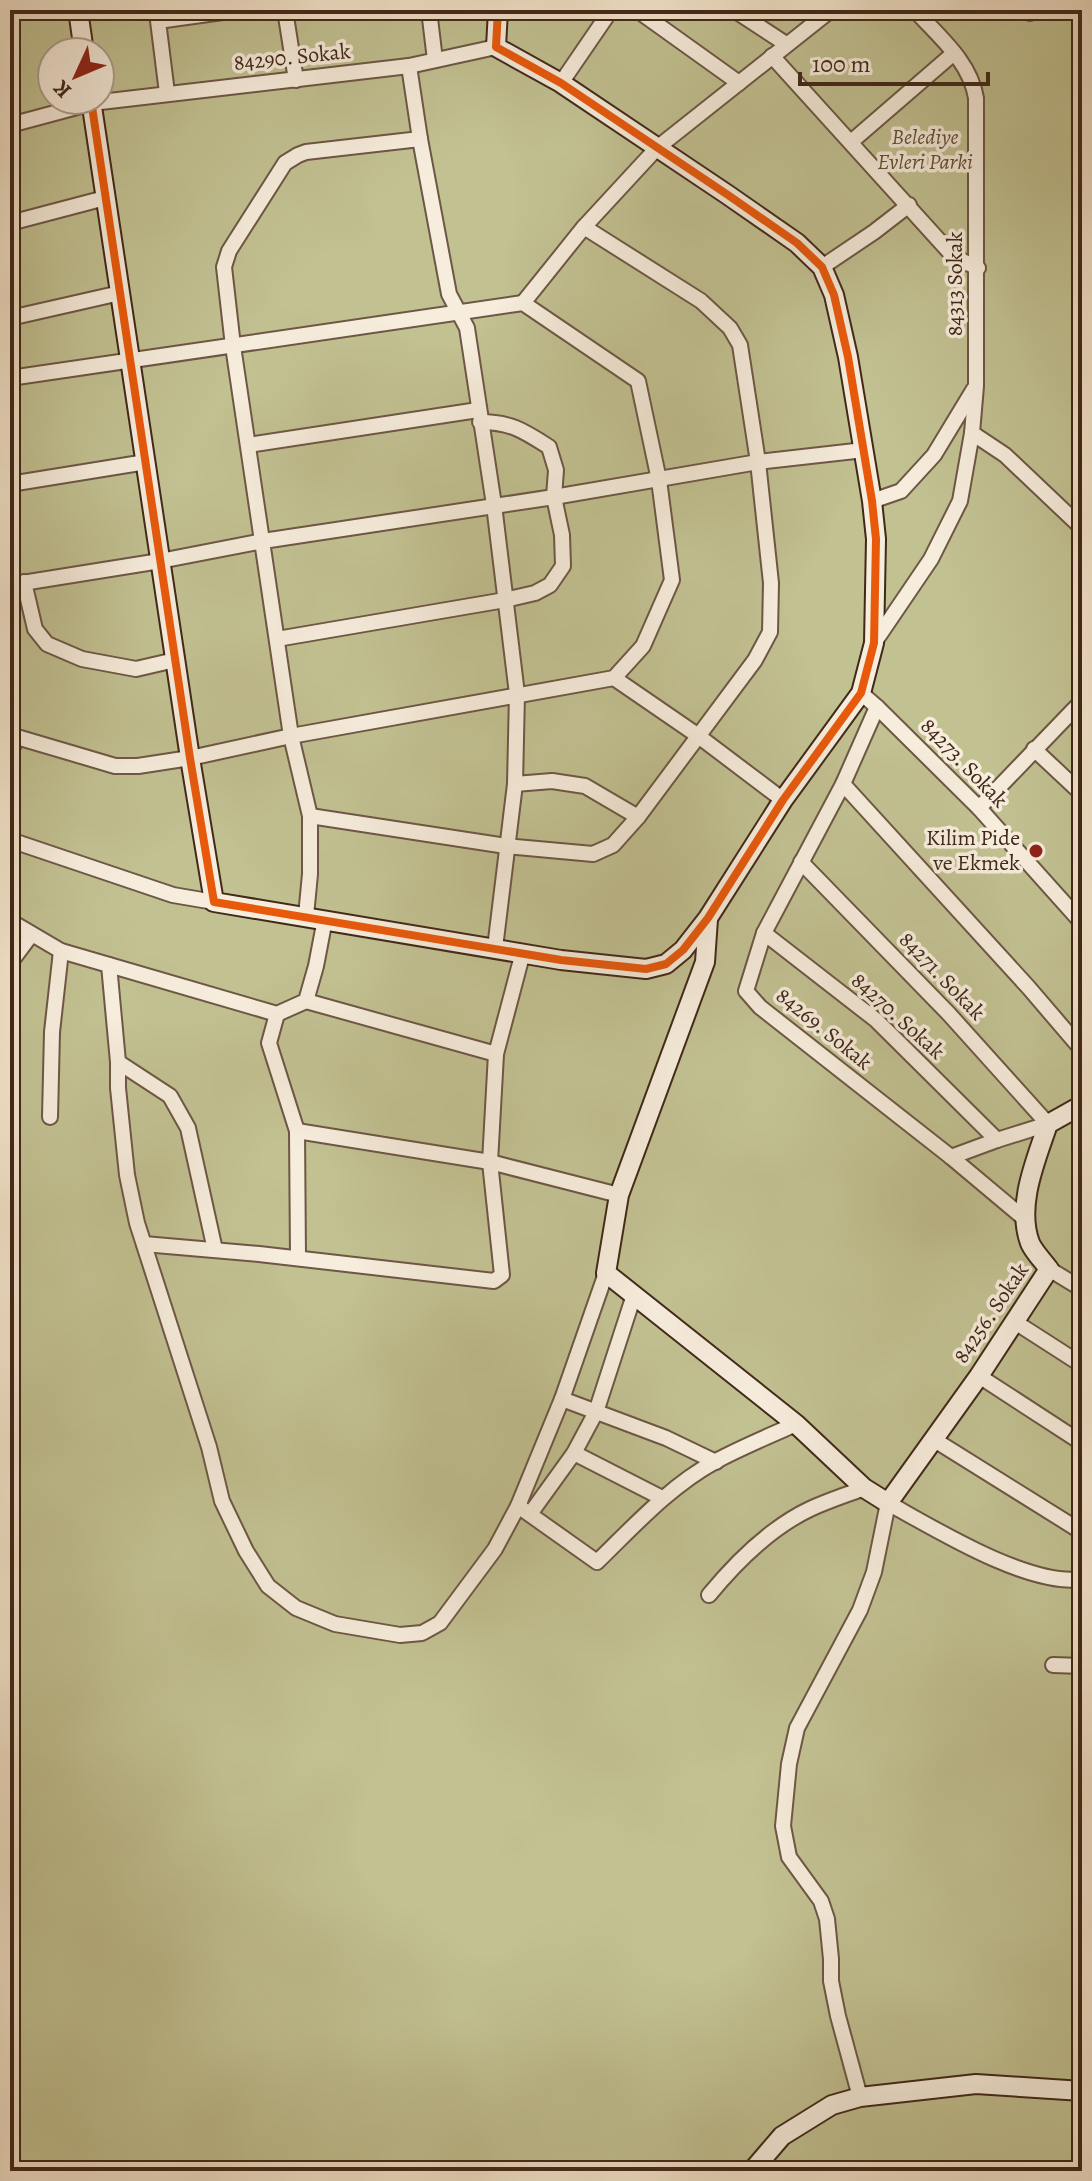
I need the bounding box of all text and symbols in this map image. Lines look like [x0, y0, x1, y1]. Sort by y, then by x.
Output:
north arrow [36, 36, 116, 116]
street label: 84290. Sokak [232, 36, 352, 78]
scale bar [800, 36, 988, 86]
text: 100 m [812, 48, 871, 80]
text: K [46, 73, 78, 105]
park label: Belediye Evleri Parki [877, 122, 973, 177]
street label: 84313 Sokak [940, 232, 970, 336]
street label: 84273. Sokak [914, 712, 1014, 814]
place label: Kilim Pide ve Ekmek [926, 823, 1020, 878]
marker: Kilim Pide ve Ekmek [1027, 842, 1045, 860]
street label: 84271. Sokak [892, 925, 992, 1027]
street label: 84270. Sokak [845, 966, 951, 1066]
street label: 84269. Sokak [770, 981, 878, 1077]
street label: 84256. Sokak [946, 1257, 1036, 1369]

